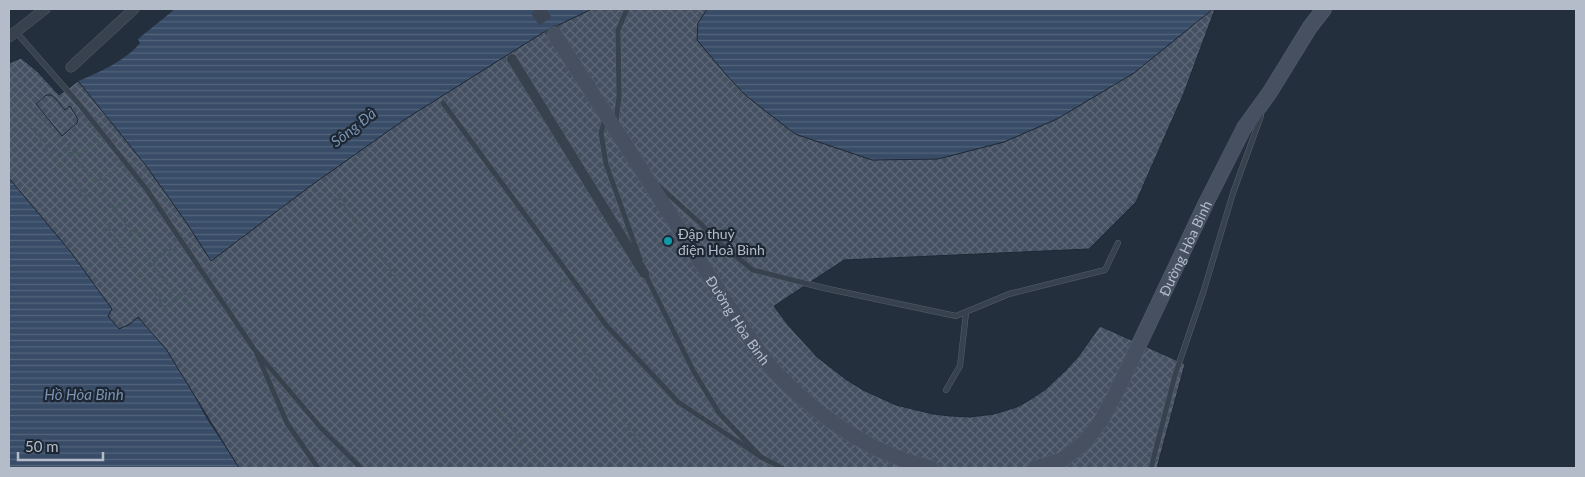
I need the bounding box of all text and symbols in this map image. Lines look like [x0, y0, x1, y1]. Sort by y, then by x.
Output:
water label: Sông Đà [327, 104, 379, 150]
street label: Đường Hòa Bình [1155, 198, 1215, 298]
place label: Đập thuỷ điện Hoà Bình [678, 225, 765, 258]
marker: Đập thuỷ điện Hoà Bình [662, 235, 674, 247]
street label: Đường Hòa Bình [703, 272, 774, 368]
water label: Hồ Hòa Bình [44, 385, 124, 403]
scale bar [18, 430, 102, 462]
text: 50 m [25, 437, 59, 455]

